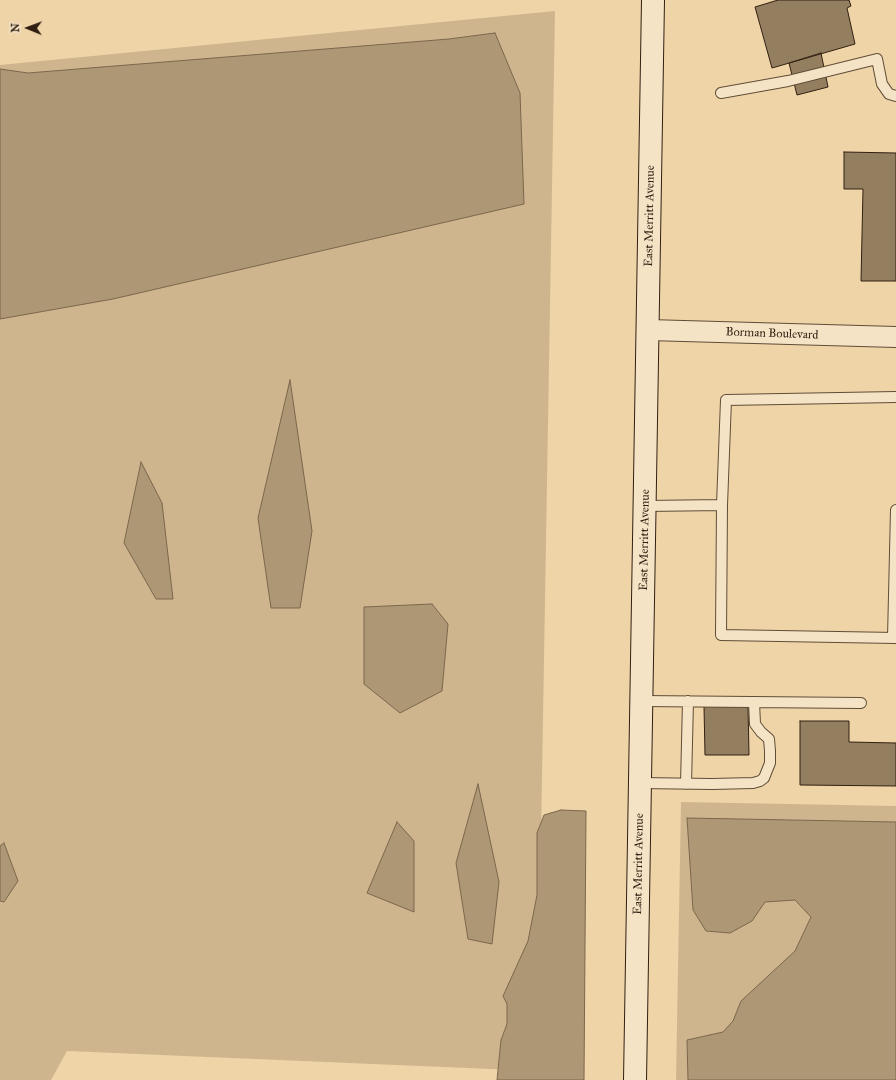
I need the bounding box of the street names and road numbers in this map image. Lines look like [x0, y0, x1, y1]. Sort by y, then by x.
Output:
street label: East Merritt Avenue [642, 165, 658, 267]
street label: Borman Boulevard [725, 325, 819, 343]
street label: East Merritt Avenue [637, 489, 653, 591]
street label: East Merritt Avenue [631, 813, 647, 915]

